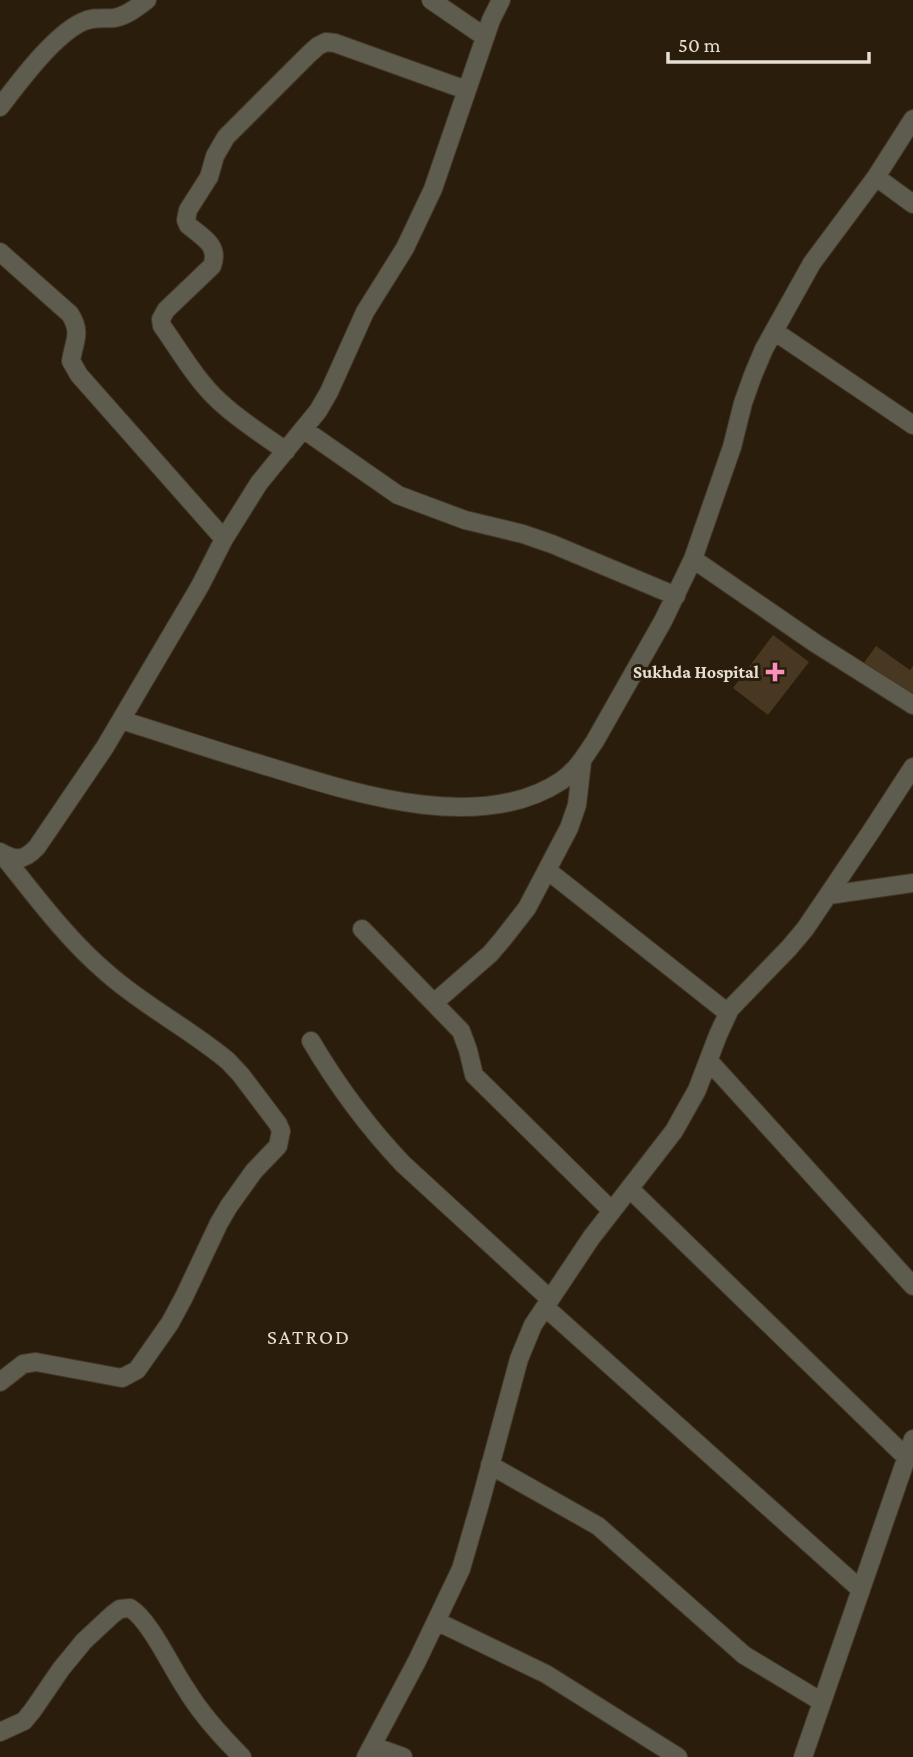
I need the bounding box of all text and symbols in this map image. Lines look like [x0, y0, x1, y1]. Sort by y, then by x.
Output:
scale bar [668, 21, 869, 65]
text: 50 m [678, 33, 721, 57]
place label: Sukhda Hospital [633, 662, 759, 682]
marker: Sukhda Hospital [765, 662, 785, 682]
district label: SATROD [267, 1325, 351, 1349]

